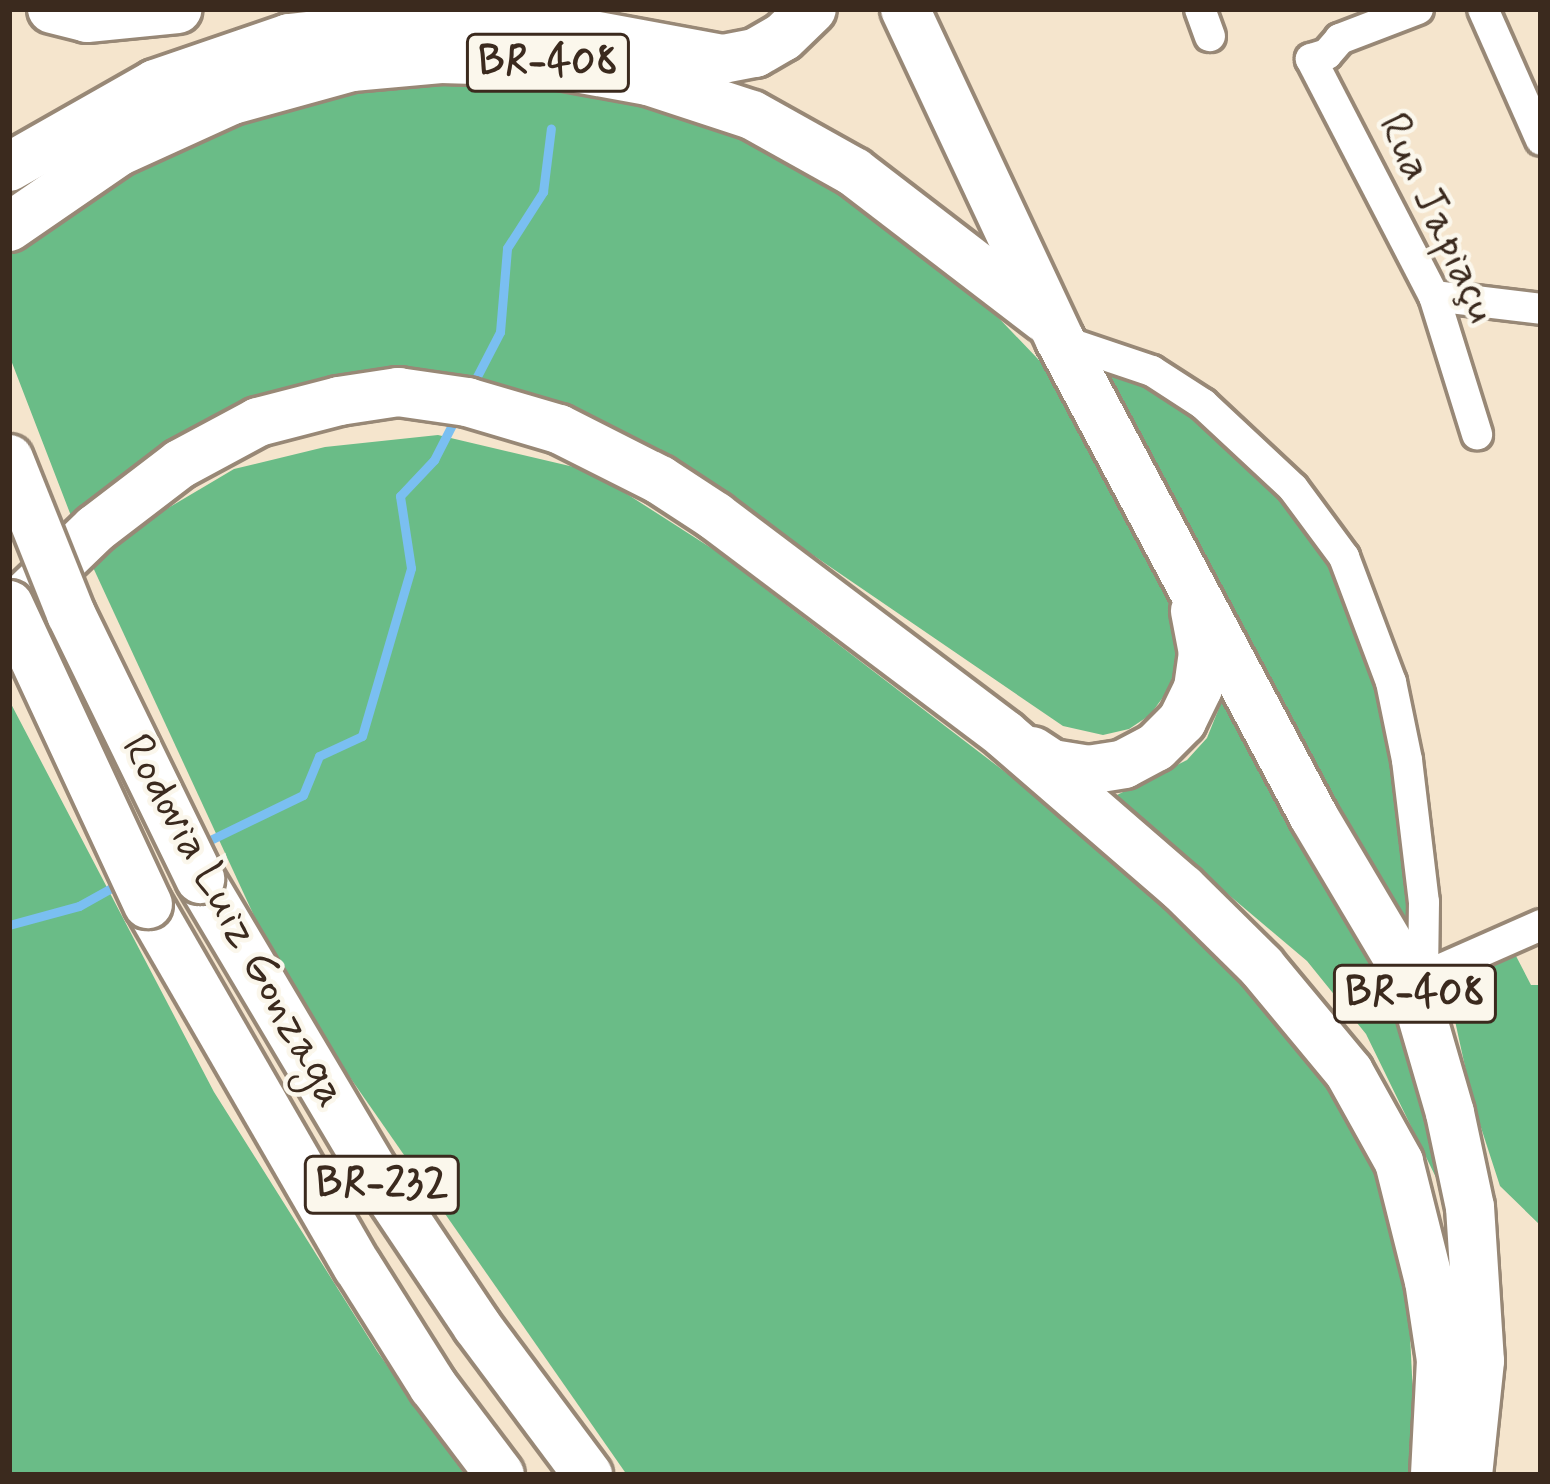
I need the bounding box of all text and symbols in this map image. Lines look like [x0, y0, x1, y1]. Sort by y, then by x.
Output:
road number: BR-408 [464, 27, 632, 99]
street label: Rua Japiaçu [1365, 104, 1509, 332]
street label: Rodovia Luiz Gonzaga [110, 729, 356, 1113]
road number: BR-408 [1331, 958, 1499, 1030]
road number: BR-232 [301, 1149, 463, 1221]

